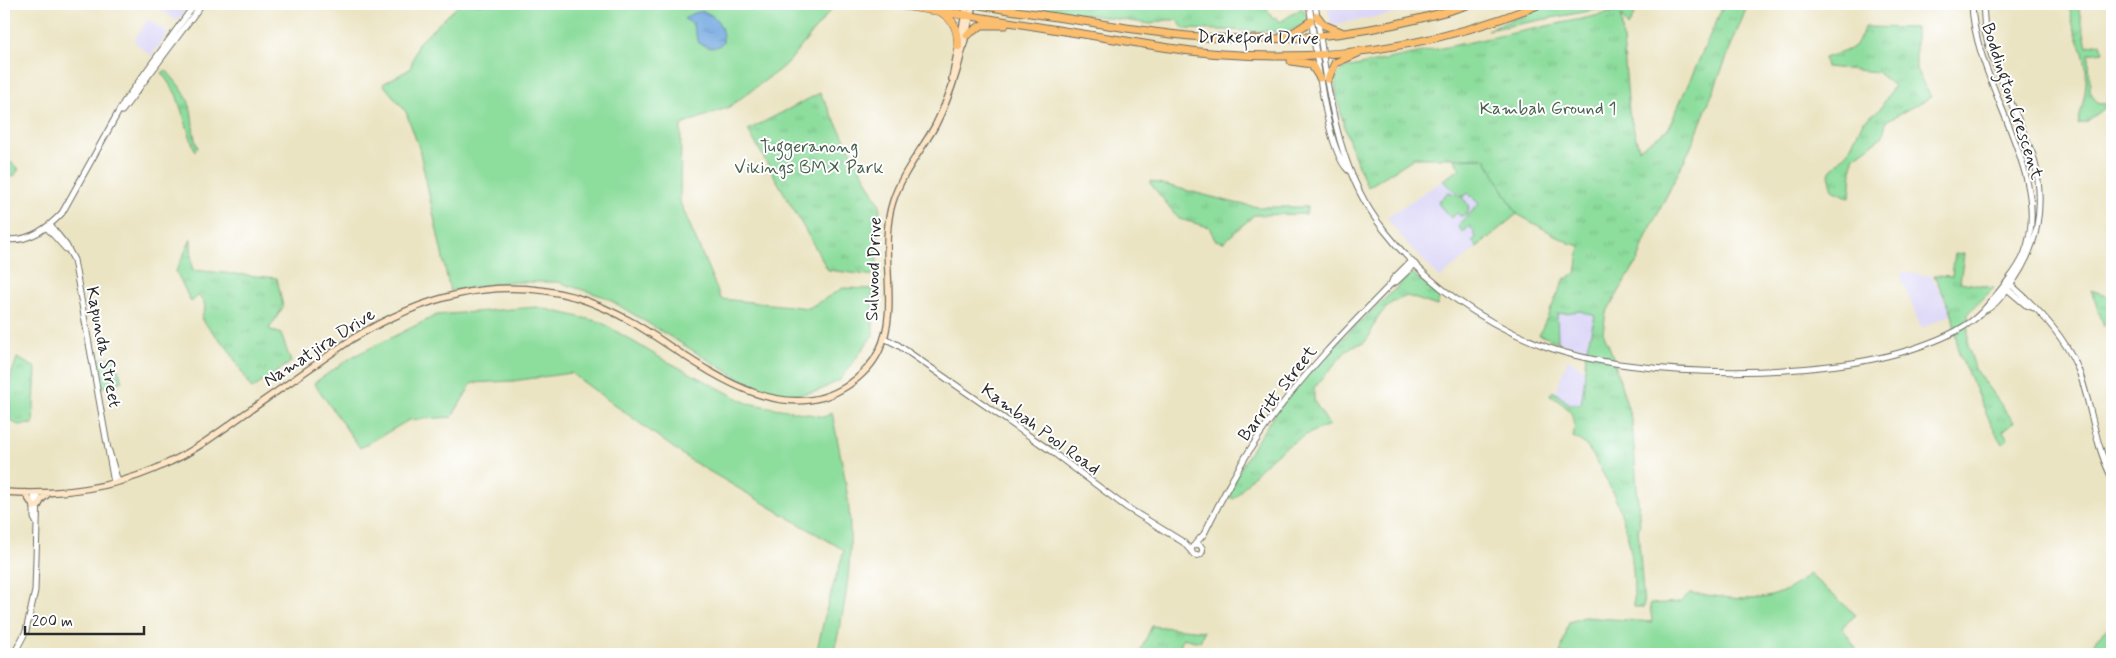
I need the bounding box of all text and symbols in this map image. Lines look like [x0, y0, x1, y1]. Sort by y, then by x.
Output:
street label: Boddington Crescent [1974, 20, 2049, 184]
street label: Drakeford Drive [1197, 25, 1319, 53]
park label: Kambah Ground 1 [1479, 97, 1617, 121]
park label: Tuggeranong Vikings BMX Park [734, 135, 884, 180]
street label: Sulwood Drive [860, 217, 888, 322]
street label: Kapunda Street [80, 285, 127, 410]
street label: Namatjira Drive [259, 303, 380, 393]
street label: Barritt Street [1233, 340, 1323, 447]
street label: Kambah Pool Road [976, 378, 1105, 481]
scale bar [25, 603, 144, 635]
text: 200 m [32, 612, 73, 632]

